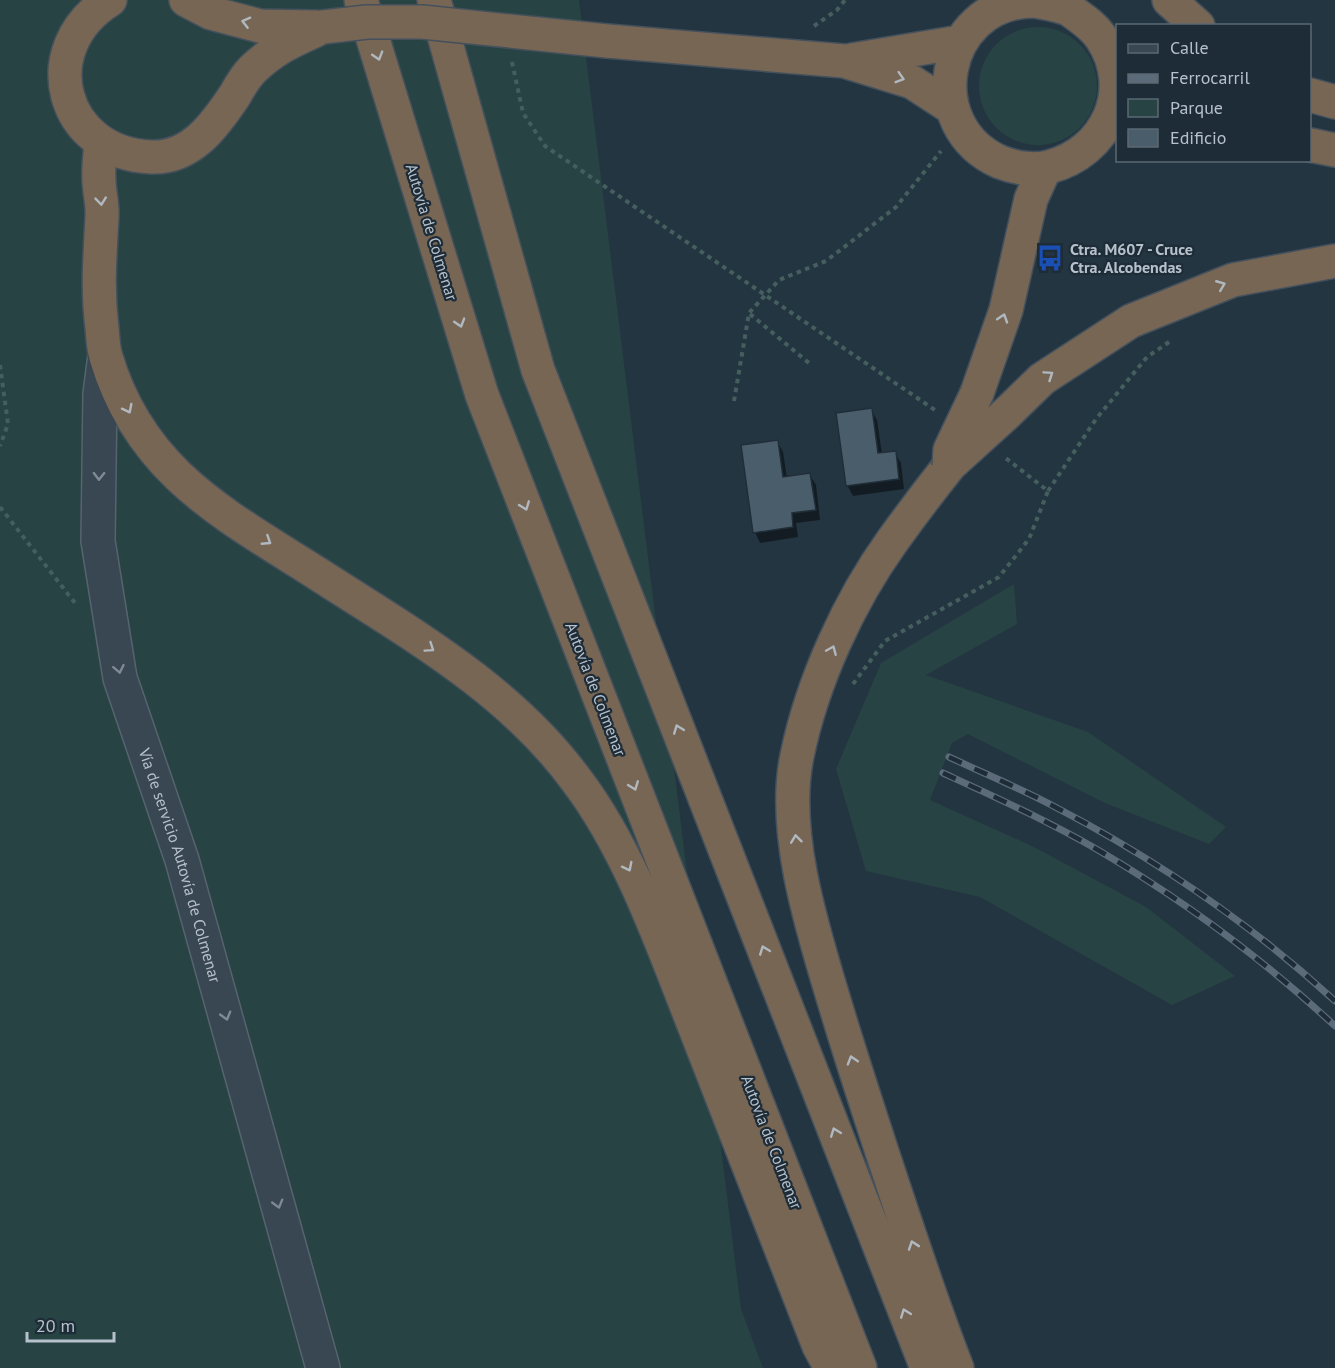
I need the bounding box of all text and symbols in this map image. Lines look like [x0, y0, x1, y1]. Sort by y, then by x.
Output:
one-way arrow [241, 16, 251, 29]
legend [1116, 24, 1311, 162]
text: Calle [1170, 36, 1209, 59]
one-way arrow [371, 50, 383, 61]
text: Ferrocarril [1170, 66, 1250, 89]
one-way arrow [894, 71, 905, 83]
text: Parque [1170, 96, 1223, 119]
text: Edificio [1170, 126, 1226, 149]
street label: Autovía de Colmenar [402, 161, 462, 303]
one-way arrow [94, 197, 107, 206]
place label: Ctra. M607 - Cruce Ctra. Alcobendas [1070, 239, 1193, 277]
bus stop icon: Ctra. M607 - Cruce Ctra. Alcobendas [1035, 243, 1065, 273]
one-way arrow [1214, 280, 1225, 292]
one-way arrow [996, 313, 1009, 324]
one-way arrow [453, 317, 465, 328]
one-way arrow [1042, 371, 1053, 382]
one-way arrow [121, 402, 132, 413]
one-way arrow [92, 472, 105, 481]
one-way arrow [518, 500, 530, 511]
one-way arrow [260, 534, 271, 545]
street label: Autovía de Colmenar [561, 619, 631, 759]
one-way arrow [424, 640, 434, 652]
one-way arrow [825, 646, 837, 657]
one-way arrow [112, 664, 125, 674]
one-way arrow [672, 725, 685, 735]
street label: Vía de servicio Autovía de Colmenar [134, 745, 226, 985]
one-way arrow [627, 780, 639, 791]
one-way arrow [791, 835, 803, 844]
one-way arrow [620, 861, 632, 872]
one-way arrow [759, 945, 771, 956]
one-way arrow [218, 1011, 231, 1021]
one-way arrow [847, 1055, 859, 1066]
street label: Autovía de Colmenar [737, 1072, 807, 1212]
one-way arrow [829, 1127, 842, 1138]
one-way arrow [271, 1198, 283, 1209]
one-way arrow [908, 1240, 921, 1251]
scale bar [27, 1305, 114, 1343]
one-way arrow [900, 1309, 913, 1319]
text: 20 m [36, 1314, 75, 1337]

